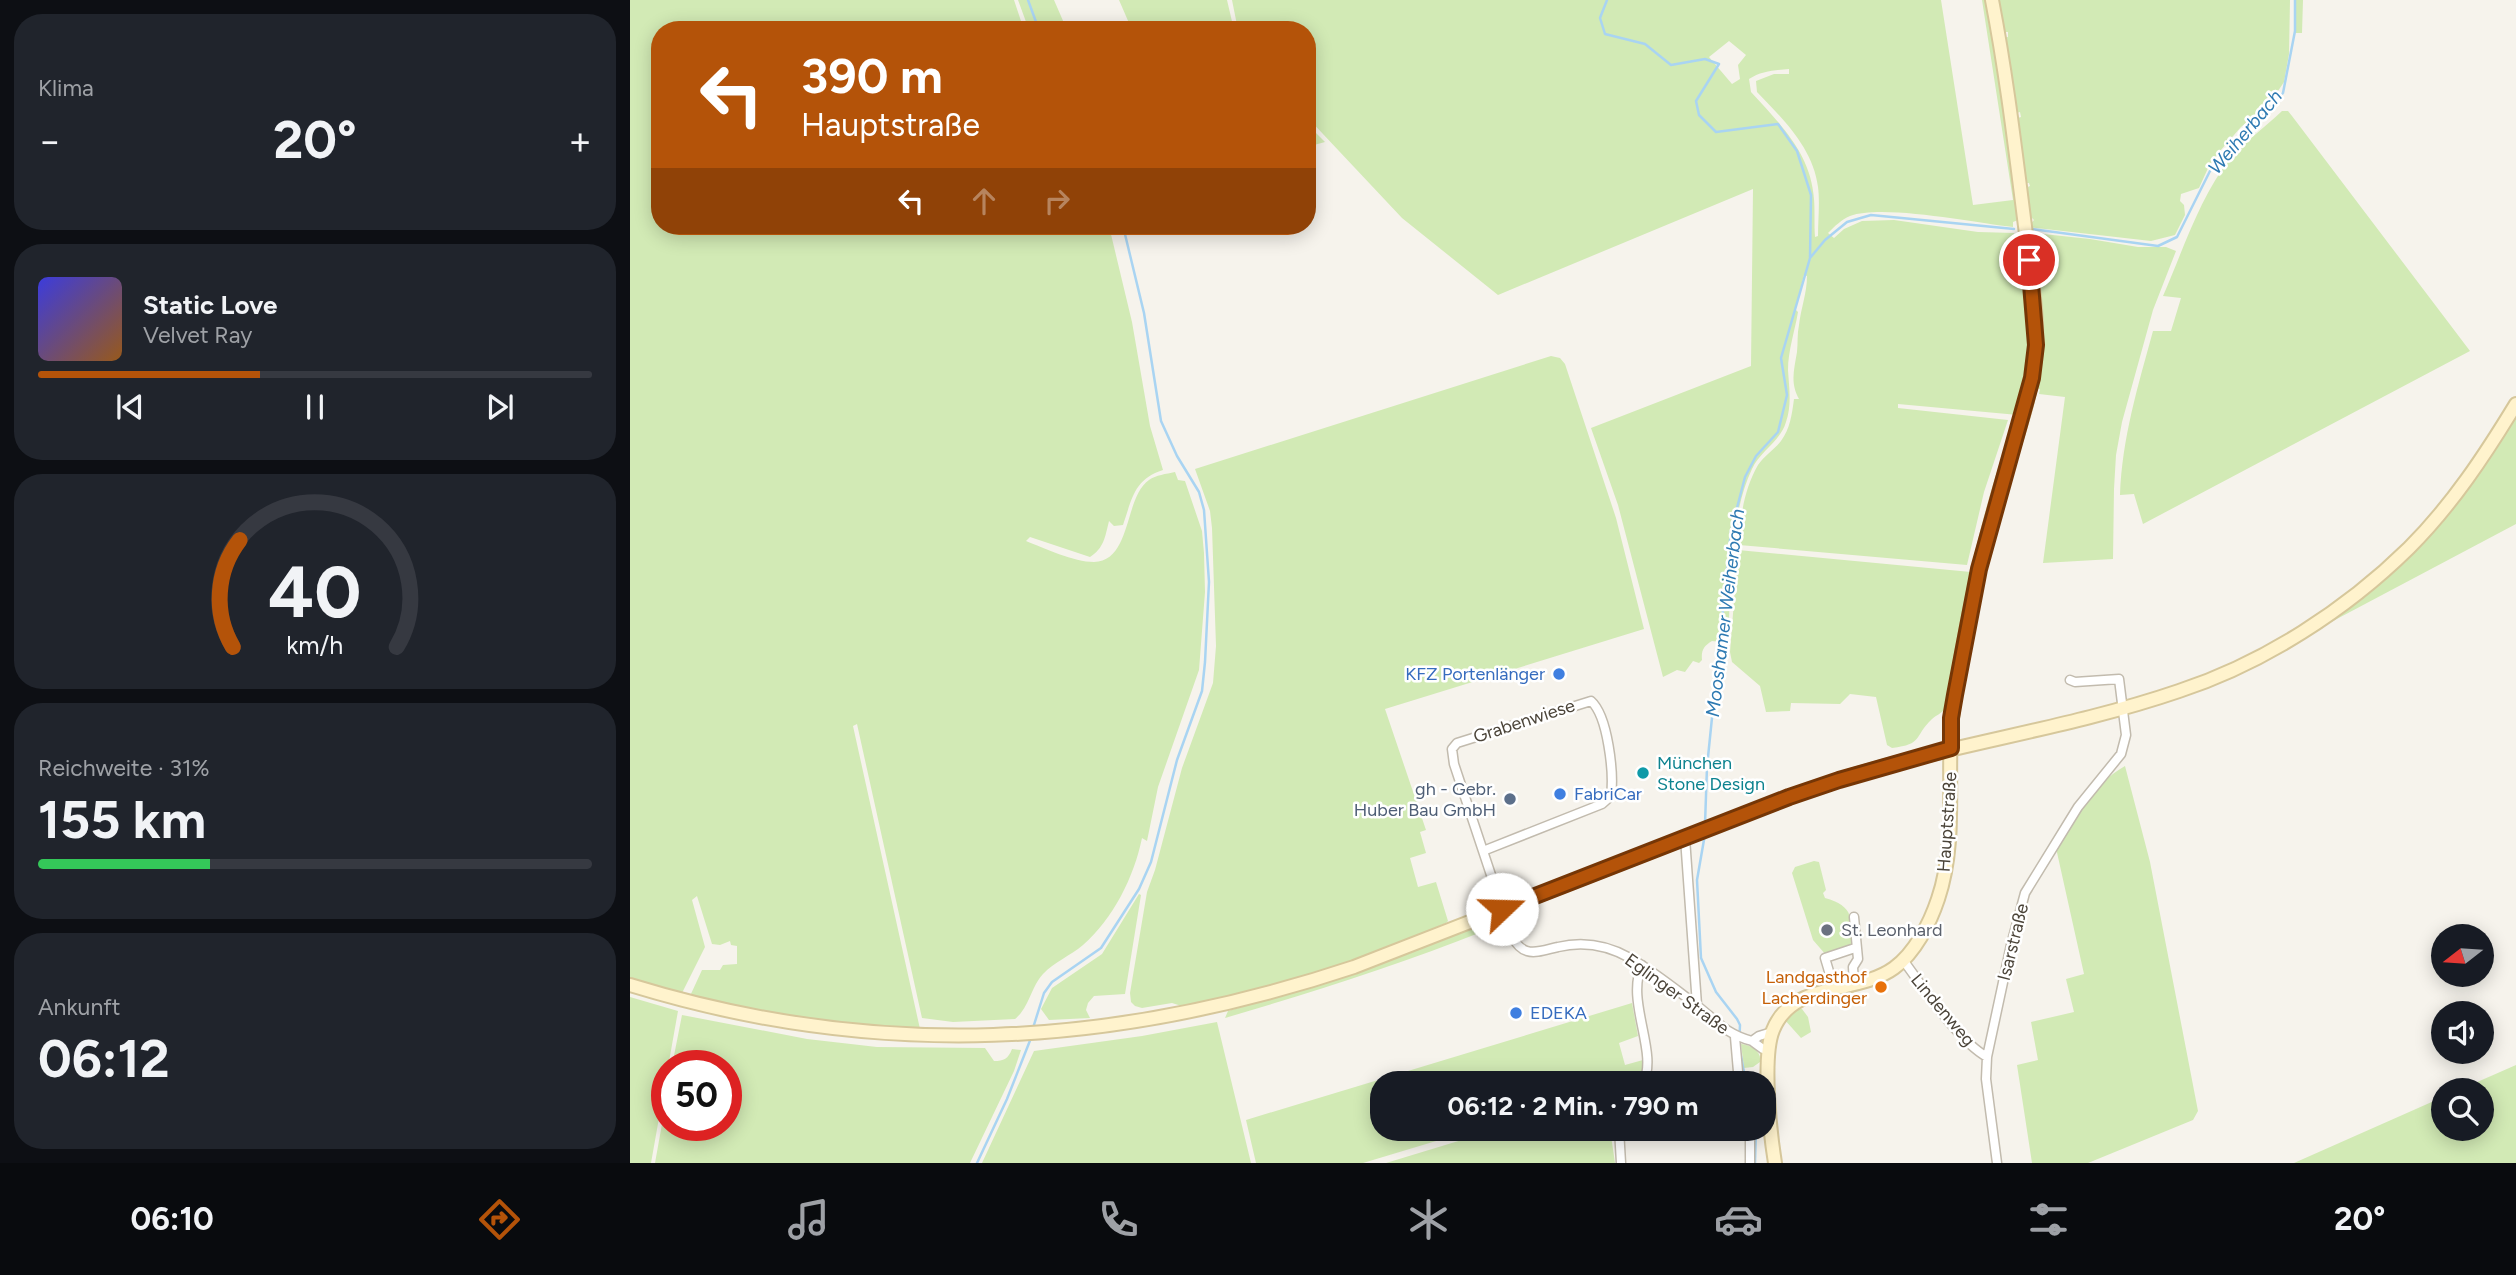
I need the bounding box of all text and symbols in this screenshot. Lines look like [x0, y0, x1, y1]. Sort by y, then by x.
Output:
text: 390 m [801, 46, 943, 105]
icon: left [686, 49, 777, 140]
text: Klima [38, 74, 94, 102]
water label: Weiherbach [2203, 85, 2287, 179]
text: Hauptstraße [801, 106, 980, 144]
text: 20° [273, 109, 357, 171]
text: − [38, 118, 62, 164]
text: + [568, 118, 592, 164]
icon: left [892, 182, 930, 220]
icon: ahead [965, 182, 1003, 220]
icon: right [1038, 182, 1076, 220]
pin [1999, 230, 2059, 290]
icon: arrive [2010, 241, 2048, 279]
text: Static Love [143, 289, 277, 321]
text: Velvet Ray [143, 321, 252, 349]
icon: previous [111, 388, 149, 426]
icon: pause [296, 388, 334, 426]
icon: next [481, 388, 519, 426]
water label: Mooshamer Weiherbach [1701, 507, 1749, 718]
text: 40 [268, 549, 362, 636]
text: km/h [286, 630, 344, 660]
place label: KFZ Portenlänger [1405, 663, 1545, 685]
marker: KFZ Portenlänger [1551, 666, 1567, 682]
street label: Grabenwiese [1470, 694, 1578, 748]
place label: München Stone Design [1657, 752, 1765, 795]
text: Reichweite · 31% [38, 754, 210, 782]
marker: München Stone Design [1635, 765, 1651, 781]
street label: Hauptstraße [1933, 771, 1961, 873]
place label: gh - Gebr. Huber Bau GmbH [1354, 778, 1496, 821]
place label: FabriCar [1574, 783, 1642, 805]
marker: FabriCar [1552, 786, 1568, 802]
text: 155 km [38, 789, 206, 851]
marker: gh - Gebr. Huber Bau GmbH [1502, 791, 1518, 807]
position arrow [1465, 872, 1539, 946]
street label: Isarstraße [1993, 901, 2033, 983]
place label: St. Leonhard [1841, 919, 1943, 941]
marker: St. Leonhard [1819, 922, 1835, 938]
north arrow [2431, 924, 2494, 987]
map controls [2431, 924, 2494, 1141]
street label: Eglinger Straße [1621, 949, 1734, 1039]
place label: Landgasthof Lacherdinger [1762, 966, 1867, 1009]
street label: Lindenweg [1906, 969, 1980, 1051]
marker: Landgasthof Lacherdinger [1873, 979, 1889, 995]
text: Ankunft [38, 993, 120, 1021]
button: sound [2431, 1001, 2494, 1064]
place label: EDEKA [1530, 1002, 1587, 1024]
marker: EDEKA [1508, 1005, 1524, 1021]
text: 06:12 [38, 1028, 170, 1090]
speed limit sign: 50 [651, 1050, 742, 1141]
button: search [2431, 1078, 2494, 1141]
text: 06:12 · 2 Min. · 790 m [1448, 1090, 1698, 1122]
icon: directions [475, 1195, 524, 1244]
icon: music [784, 1195, 833, 1244]
icon: phone [1094, 1195, 1143, 1244]
icon: climate [1404, 1195, 1453, 1244]
icon: car [1714, 1195, 1763, 1244]
icon: filters [2024, 1195, 2073, 1244]
text: 06:10 [130, 1200, 214, 1238]
text: 20° [2334, 1200, 2385, 1238]

